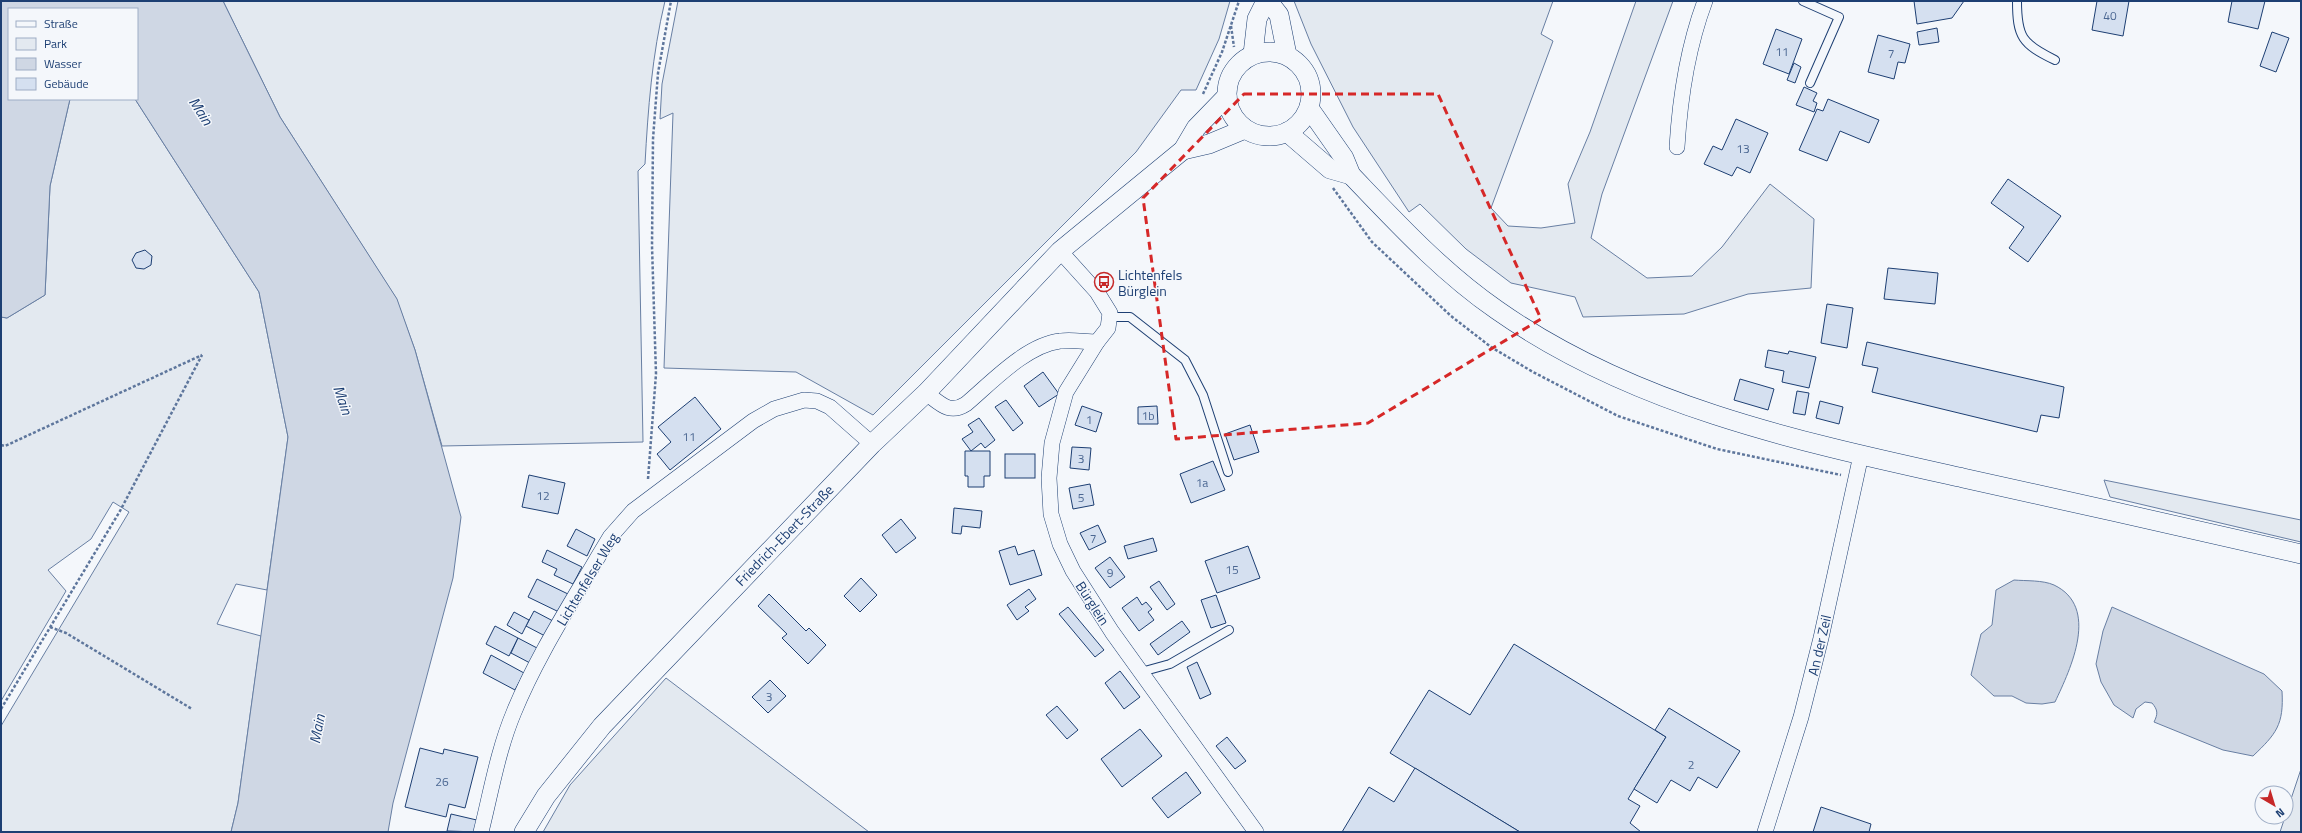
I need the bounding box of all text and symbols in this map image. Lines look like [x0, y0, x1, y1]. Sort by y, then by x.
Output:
house number: 40 [2103, 6, 2117, 25]
legend [8, 8, 138, 100]
text: Straße [44, 14, 78, 33]
text: Park [44, 34, 67, 53]
house number: 11 [1775, 42, 1789, 61]
house number: 7 [1888, 44, 1894, 63]
text: Wasser [44, 54, 82, 73]
text: Gebäude [44, 74, 89, 93]
water label: Main [183, 92, 219, 130]
house number: 13 [1736, 139, 1750, 158]
place label: Lichtenfels Bürglein [1118, 264, 1182, 301]
bus stop icon: Lichtenfels Bürglein [1093, 271, 1115, 293]
water label: Main [327, 382, 359, 418]
house number: 1b [1141, 406, 1155, 425]
house number: 1 [1086, 410, 1092, 429]
house number: 11 [682, 427, 696, 446]
house number: 3 [1078, 449, 1084, 468]
house number: 1a [1196, 473, 1208, 492]
street label: Friedrich-Ebert-Straße [730, 480, 838, 590]
house number: 12 [536, 486, 550, 505]
house number: 5 [1078, 488, 1085, 507]
street label: Lichtenfelser Weg [551, 528, 623, 630]
house number: 7 [1090, 529, 1096, 548]
house number: 15 [1225, 560, 1239, 579]
house number: 9 [1107, 563, 1114, 582]
street label: Bürglein [1071, 577, 1115, 629]
street label: An der Zeil [1802, 612, 1836, 678]
house number: 3 [766, 687, 772, 706]
water label: Main [303, 712, 331, 746]
house number: 2 [1688, 755, 1694, 774]
house number: 26 [435, 772, 449, 791]
north arrow [2254, 785, 2294, 825]
text: N [2272, 804, 2288, 822]

